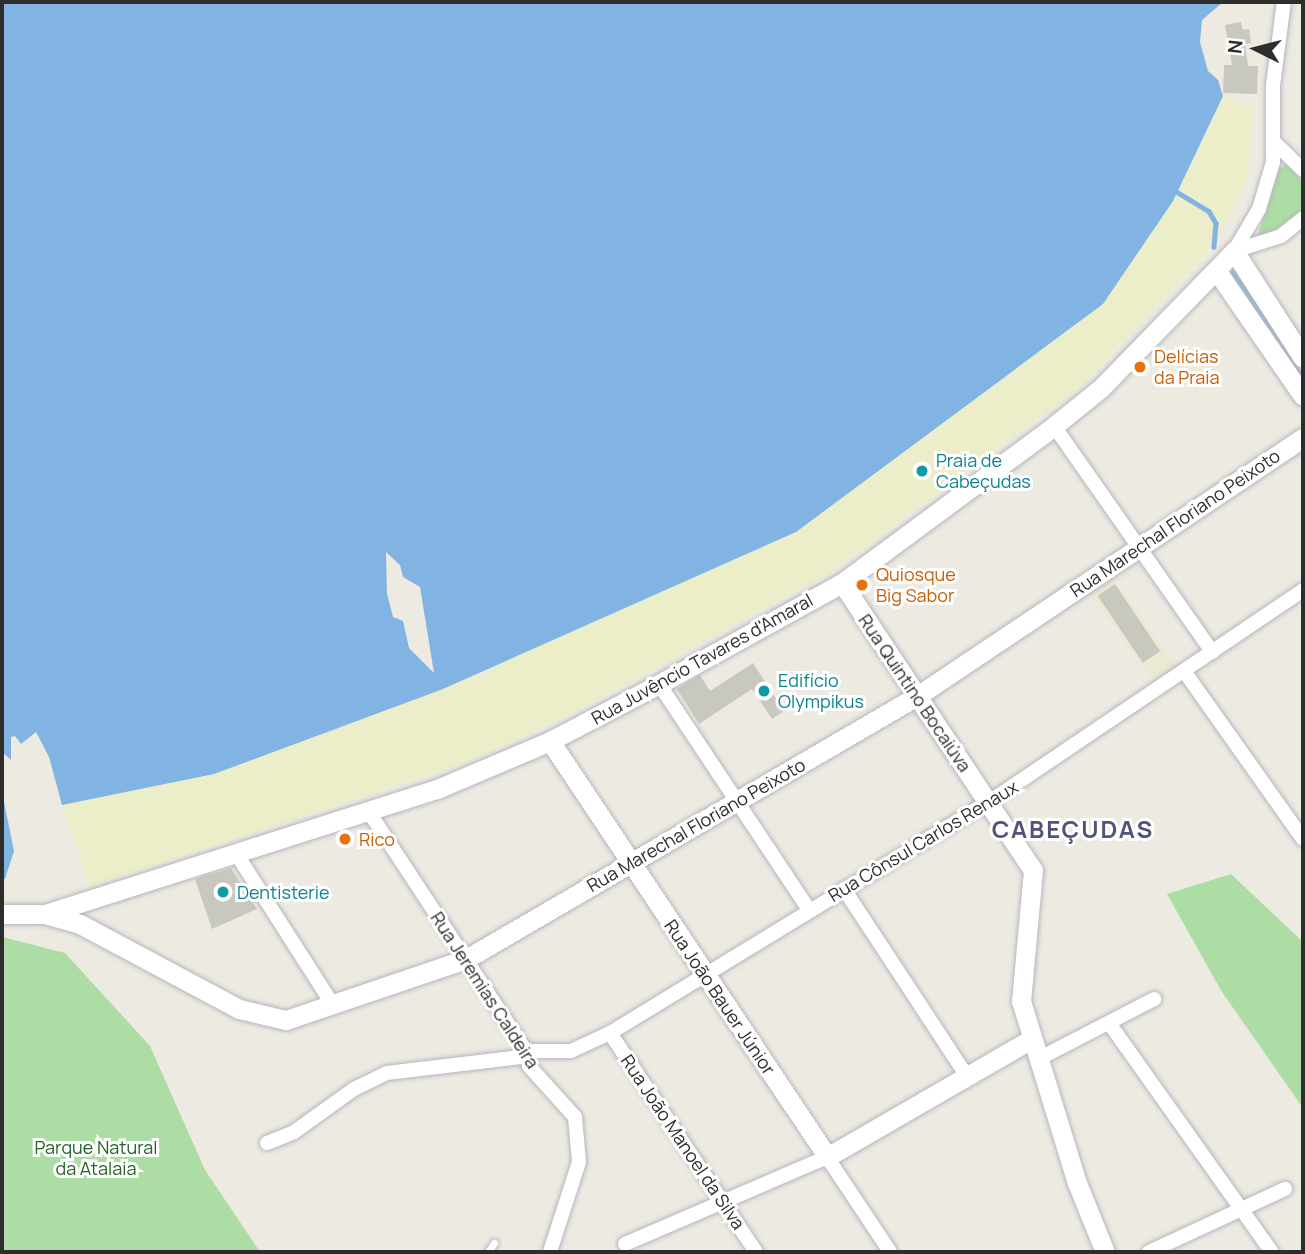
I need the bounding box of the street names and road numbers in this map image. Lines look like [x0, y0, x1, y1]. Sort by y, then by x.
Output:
street label: Rua Marechal Floriano Peixoto [1066, 445, 1284, 601]
street label: Rua Juvêncio Tavares d'Amaral [588, 589, 816, 729]
street label: Rua Quintino Bocaiúva [854, 610, 976, 776]
street label: Rua Marechal Floriano Peixoto [583, 754, 809, 896]
street label: Rua Cônsul Carlos Renaux [824, 776, 1022, 906]
street label: Rua Jeremias Caldeira [426, 908, 544, 1072]
street label: Rua João Bauer Júnior [660, 915, 780, 1079]
street label: Rua João Manoel da Silva [616, 1051, 750, 1233]

